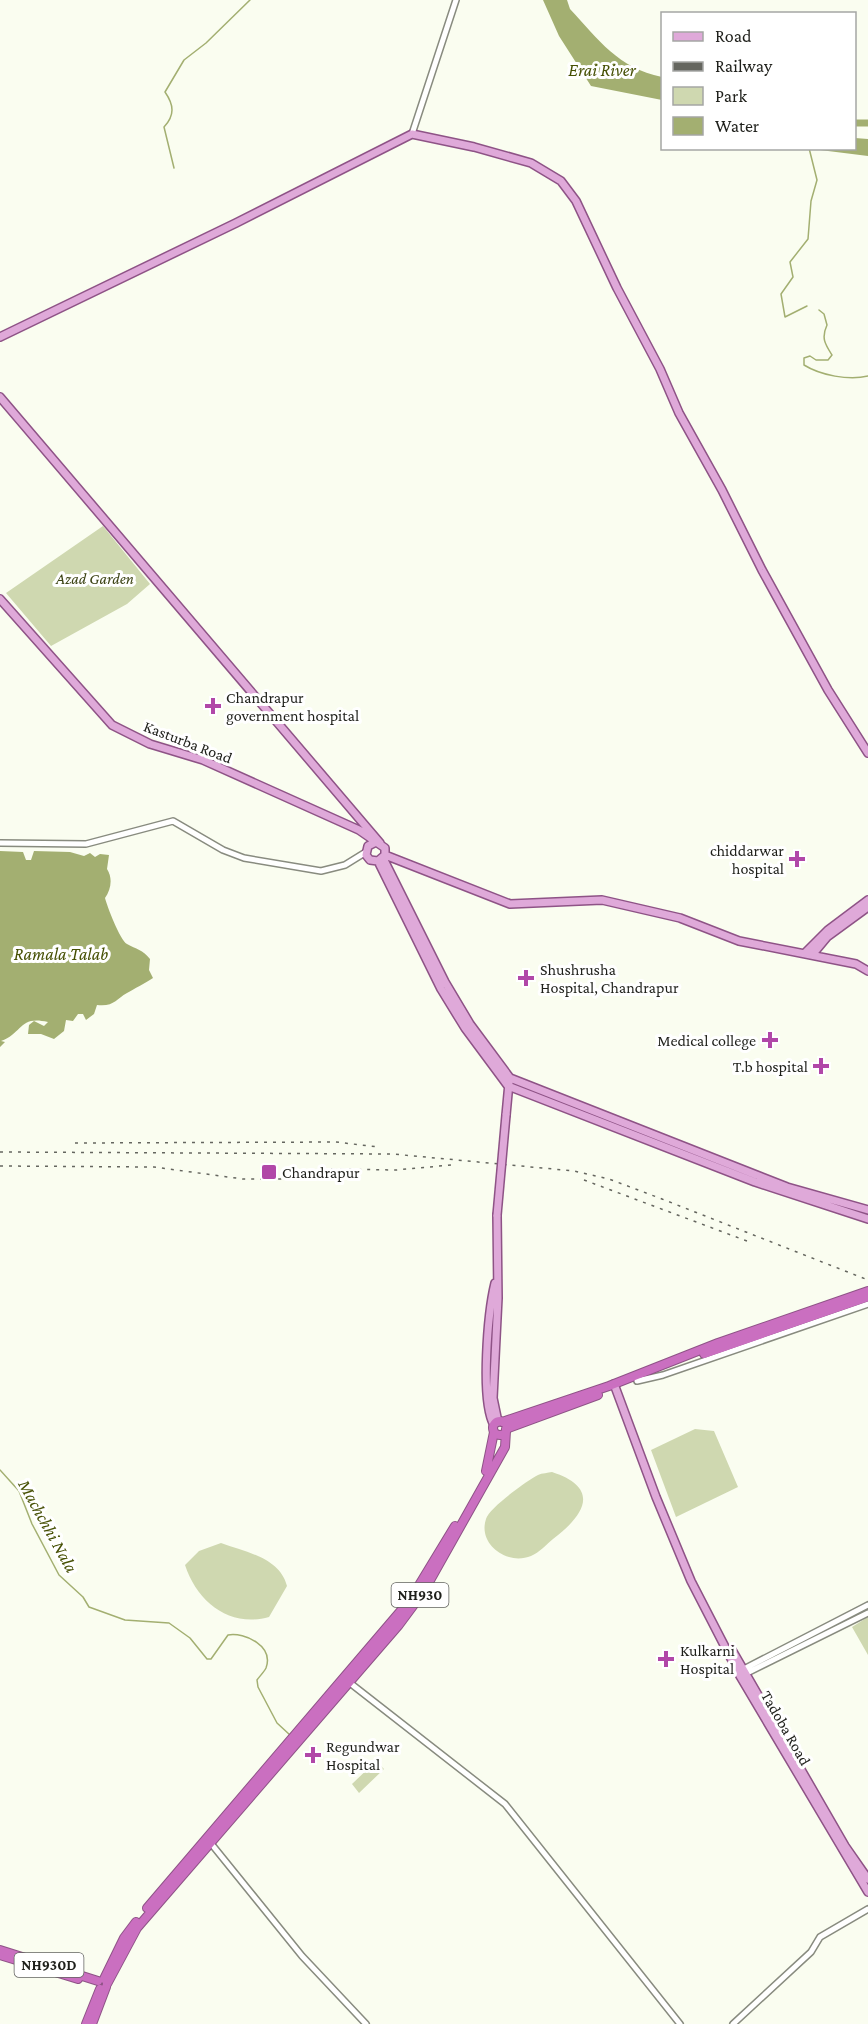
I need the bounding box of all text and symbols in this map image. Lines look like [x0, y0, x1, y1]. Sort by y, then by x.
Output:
legend [661, 12, 856, 150]
text: Road [715, 26, 752, 46]
text: Railway [715, 56, 773, 76]
water label: Erai River [568, 60, 636, 80]
text: Park [715, 86, 747, 106]
text: Water [715, 116, 760, 136]
park label: Azad Garden [55, 570, 134, 587]
place label: Chandrapur government hospital [226, 689, 359, 725]
marker: Chandrapur government hospital [204, 697, 222, 715]
street label: Kasturba Road [141, 717, 235, 767]
place label: chiddarwar hospital [710, 842, 784, 878]
marker: chiddarwar hospital [788, 850, 806, 868]
water label: Ramala Talab [14, 944, 108, 964]
place label: Shushrusha Hospital, Chandrapur [540, 961, 679, 997]
marker: Shushrusha Hospital, Chandrapur [517, 969, 535, 987]
marker: Medical college [761, 1031, 779, 1049]
place label: Medical college [657, 1032, 756, 1050]
marker: T.b hospital [812, 1057, 830, 1075]
place label: T.b hospital [733, 1058, 808, 1076]
marker: Chandrapur [260, 1163, 278, 1181]
place label: Chandrapur [282, 1164, 360, 1182]
water label: Machchhi Nala [14, 1475, 82, 1576]
road number: NH930 [392, 1583, 448, 1607]
place label: Kulkarni Hospital [680, 1642, 735, 1678]
marker: Kulkarni Hospital [657, 1650, 675, 1668]
street label: Tadoba Road [758, 1688, 814, 1769]
place label: Regundwar Hospital [326, 1738, 400, 1774]
marker: Regundwar Hospital [304, 1746, 322, 1764]
road number: NH930D [14, 1953, 84, 1977]

